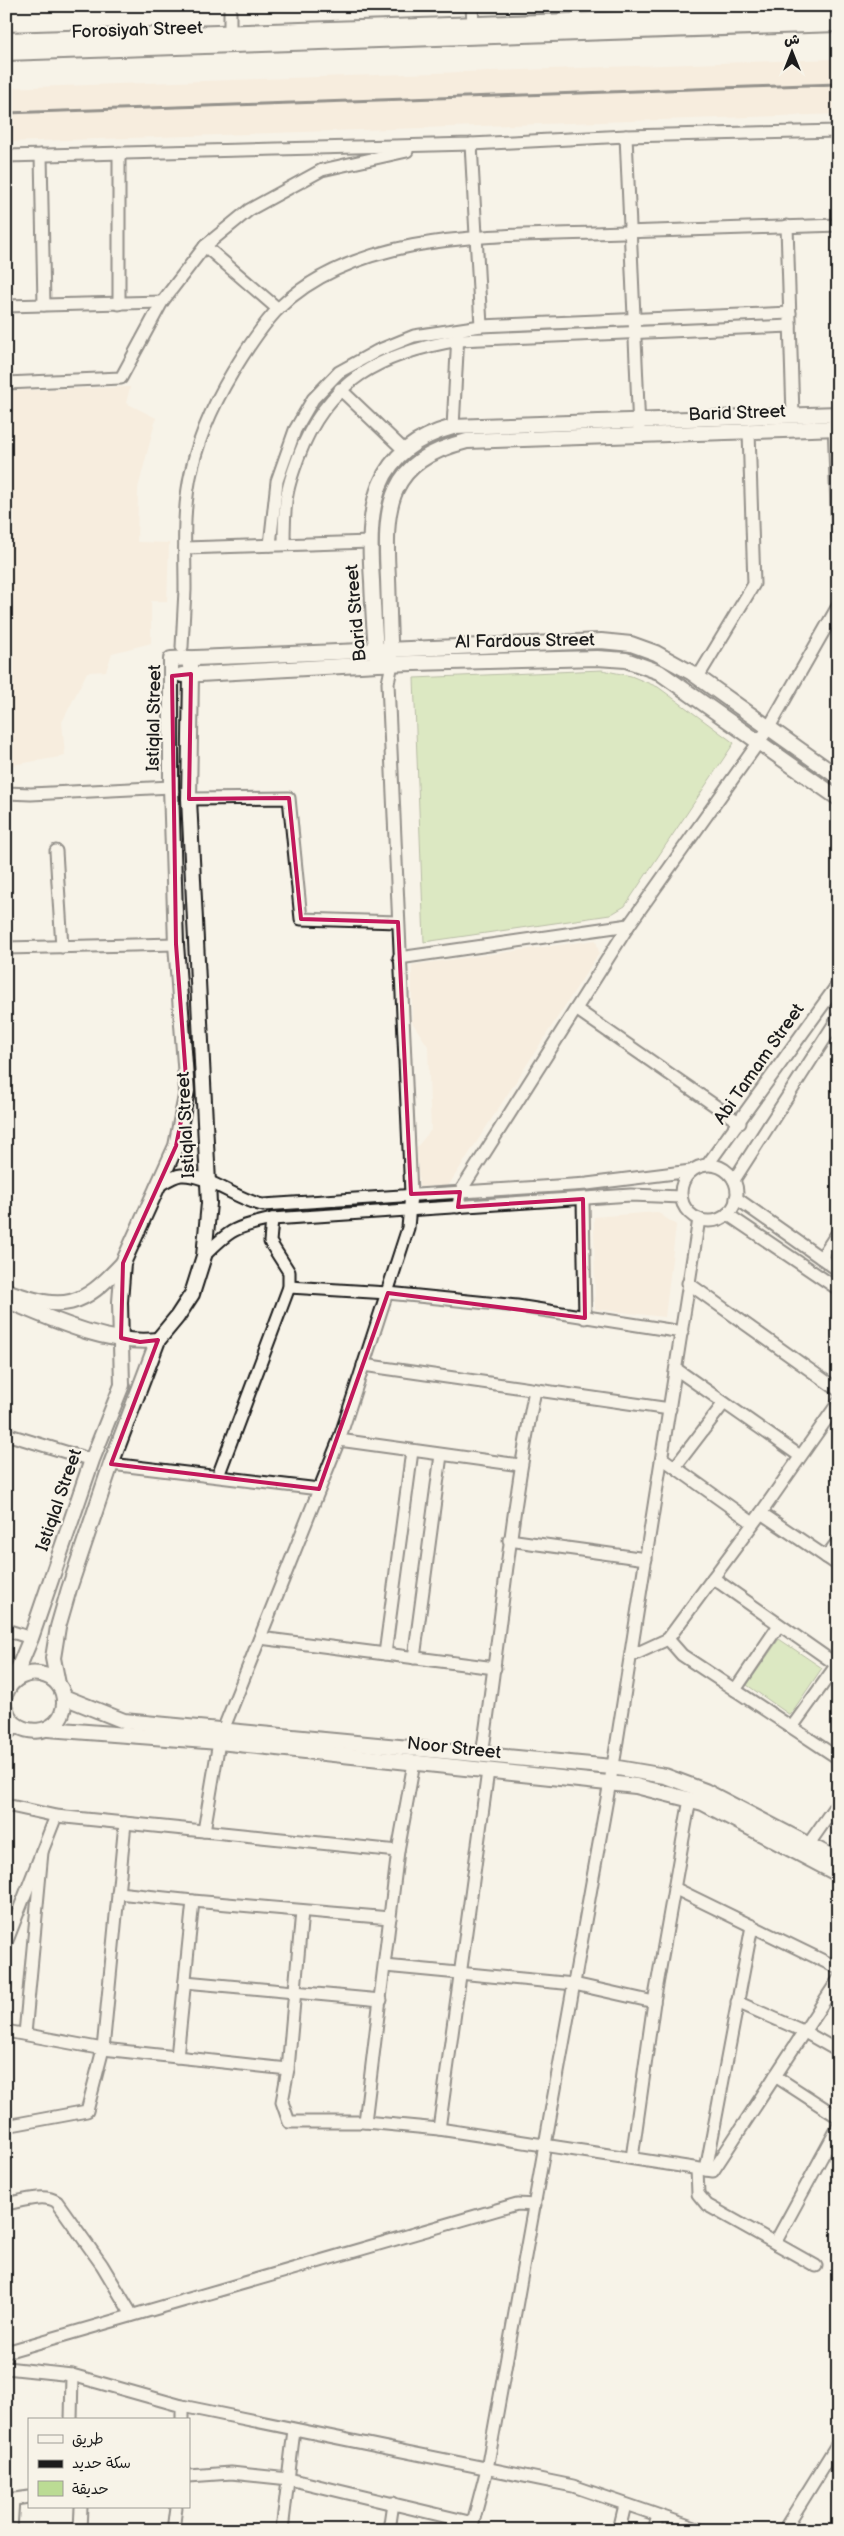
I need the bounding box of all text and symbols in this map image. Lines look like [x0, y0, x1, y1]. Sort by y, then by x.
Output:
street label: Forosiyah Street [71, 17, 204, 43]
north arrow [766, 28, 816, 78]
text: ش [784, 31, 800, 48]
street label: Barid Street [688, 401, 787, 425]
street label: Barid Street [341, 563, 371, 662]
street label: Al Fardous Street [455, 629, 595, 653]
street label: Istiqlal Street [143, 664, 165, 772]
street label: Abi Tamam Street [709, 999, 809, 1128]
street label: Istiqlal Street [173, 1071, 199, 1179]
street label: Istiqlal Street [32, 1446, 86, 1554]
street label: Noor Street [406, 1733, 503, 1763]
legend [28, 2418, 190, 2508]
text: طريق [72, 2430, 104, 2449]
text: سكة حديد [72, 2454, 131, 2473]
text: حديقة [72, 2480, 109, 2499]

